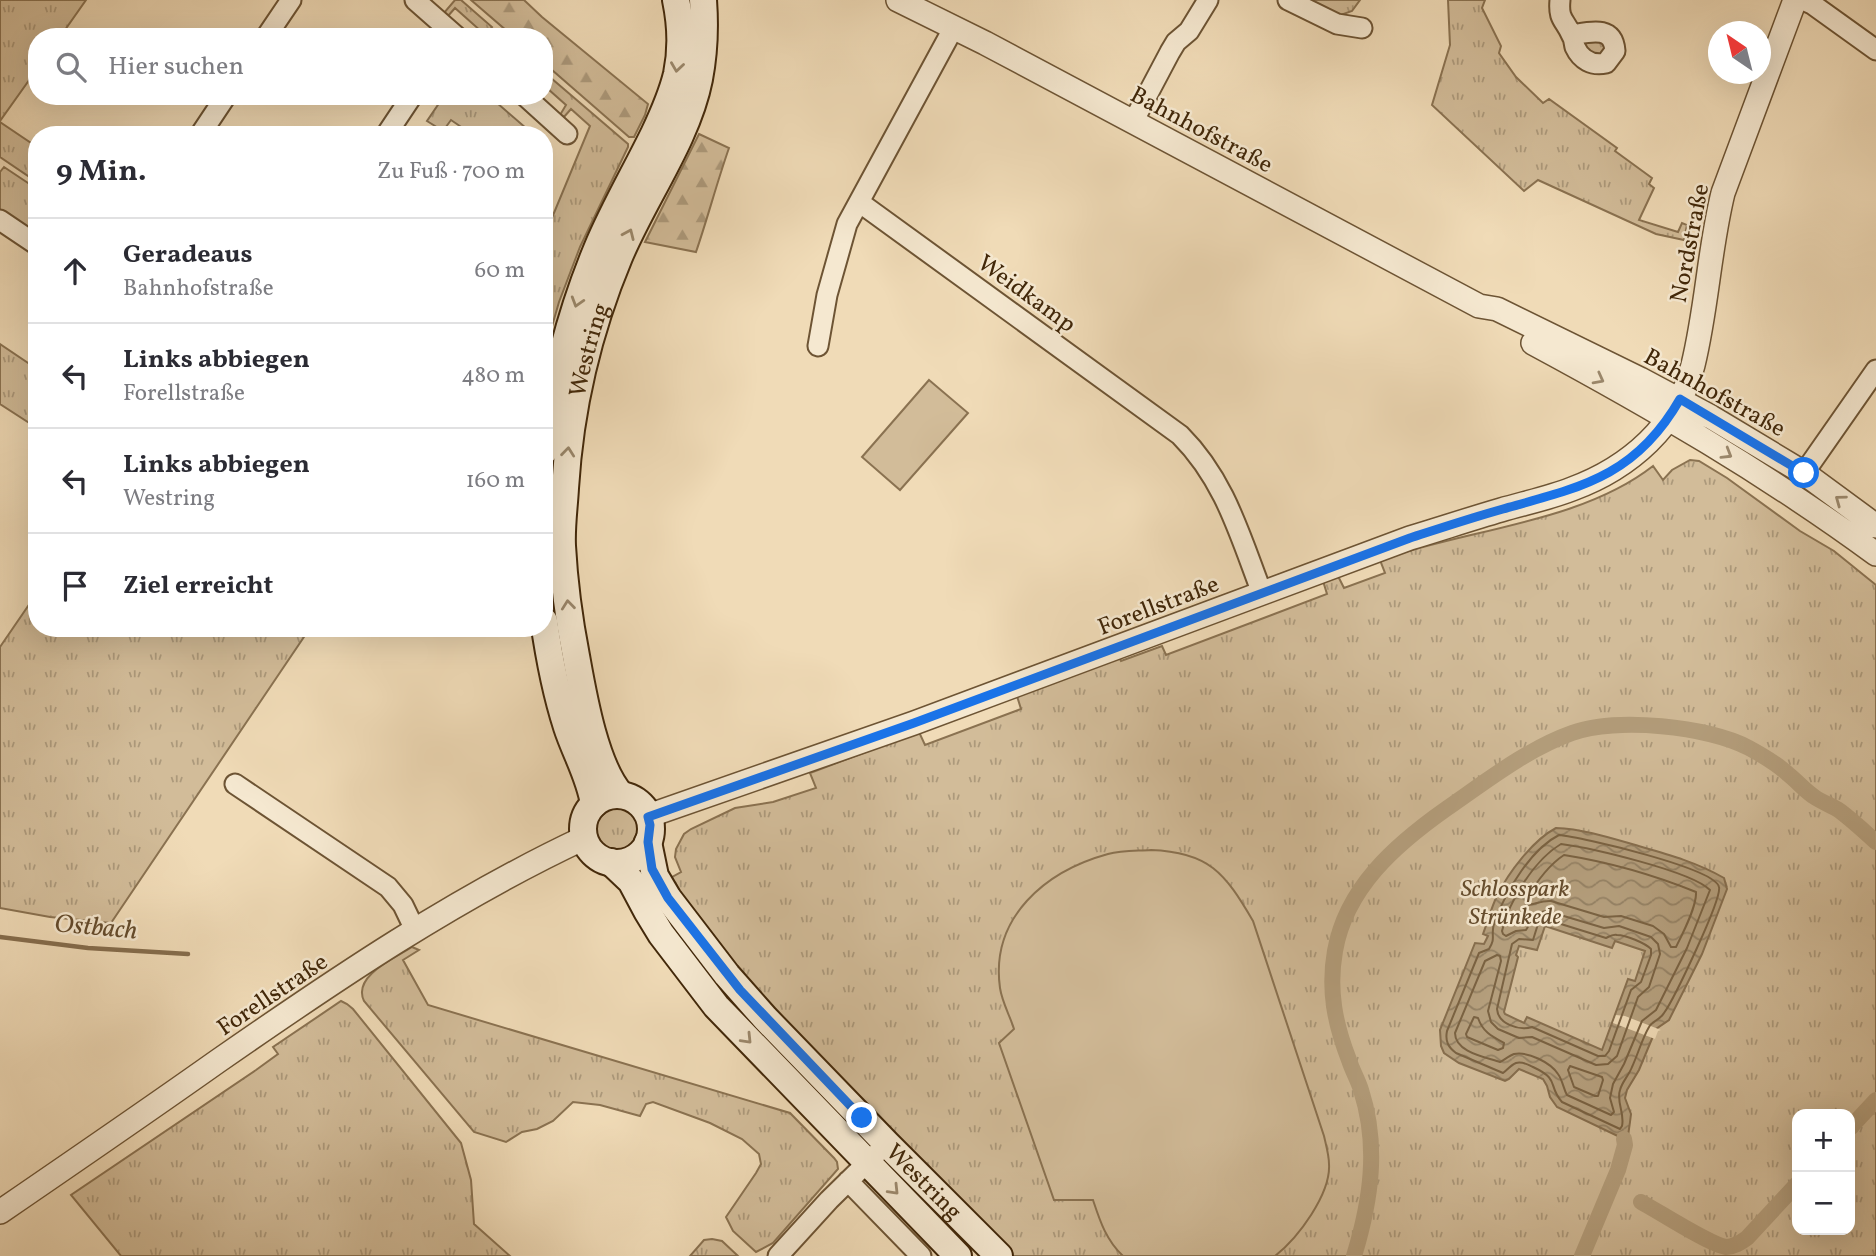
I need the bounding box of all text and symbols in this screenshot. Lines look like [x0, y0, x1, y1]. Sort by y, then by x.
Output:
north arrow [1708, 21, 1771, 84]
search box [28, 28, 553, 105]
icon: search [52, 48, 90, 86]
text: Hier suchen [108, 49, 244, 85]
one-way arrow [670, 62, 685, 73]
street label: Bahnhofstraße [1124, 79, 1278, 183]
text: 9 Min. [56, 151, 146, 193]
text: Zu Fuß · 700 m [377, 156, 525, 188]
street label: Nordstraße [1663, 181, 1719, 306]
one-way arrow [621, 229, 635, 241]
text: Geradeaus [123, 237, 252, 273]
street label: Weidkamp [970, 247, 1082, 342]
icon: ahead [56, 252, 94, 290]
text: 60 m [475, 255, 525, 287]
text: Bahnhofstraße [123, 273, 274, 305]
one-way arrow [571, 296, 585, 308]
street label: Westring [562, 299, 619, 400]
street label: Bahnhofstraße [1637, 341, 1791, 447]
text: Links abbiegen [123, 342, 310, 378]
icon: left [56, 357, 94, 395]
text: 480 m [461, 360, 525, 392]
one-way arrow [1592, 371, 1605, 384]
text: Forellstraße [123, 378, 245, 410]
one-way arrow [560, 446, 575, 457]
one-way arrow [1720, 446, 1733, 459]
text: Links abbiegen [123, 447, 310, 483]
route start [1788, 457, 1819, 488]
icon: left [56, 462, 94, 500]
text: 160 m [466, 465, 525, 497]
text: Westring [123, 483, 215, 515]
one-way arrow [1835, 495, 1848, 508]
icon: arrive [56, 567, 94, 605]
text: Ziel erreicht [123, 568, 273, 604]
street label: Forellstraße [1093, 568, 1224, 646]
one-way arrow [561, 599, 576, 610]
park label: Schlosspark Strünkede [1461, 873, 1569, 935]
water label: Ostbach [53, 906, 139, 950]
street label: Forellstraße [211, 946, 335, 1045]
one-way arrow [739, 1031, 752, 1044]
route end [846, 1102, 877, 1133]
map controls [1792, 1109, 1855, 1235]
button: + [1792, 1109, 1855, 1172]
street label: Westring [877, 1137, 969, 1229]
button: − [1792, 1172, 1855, 1235]
one-way arrow [886, 1182, 899, 1195]

